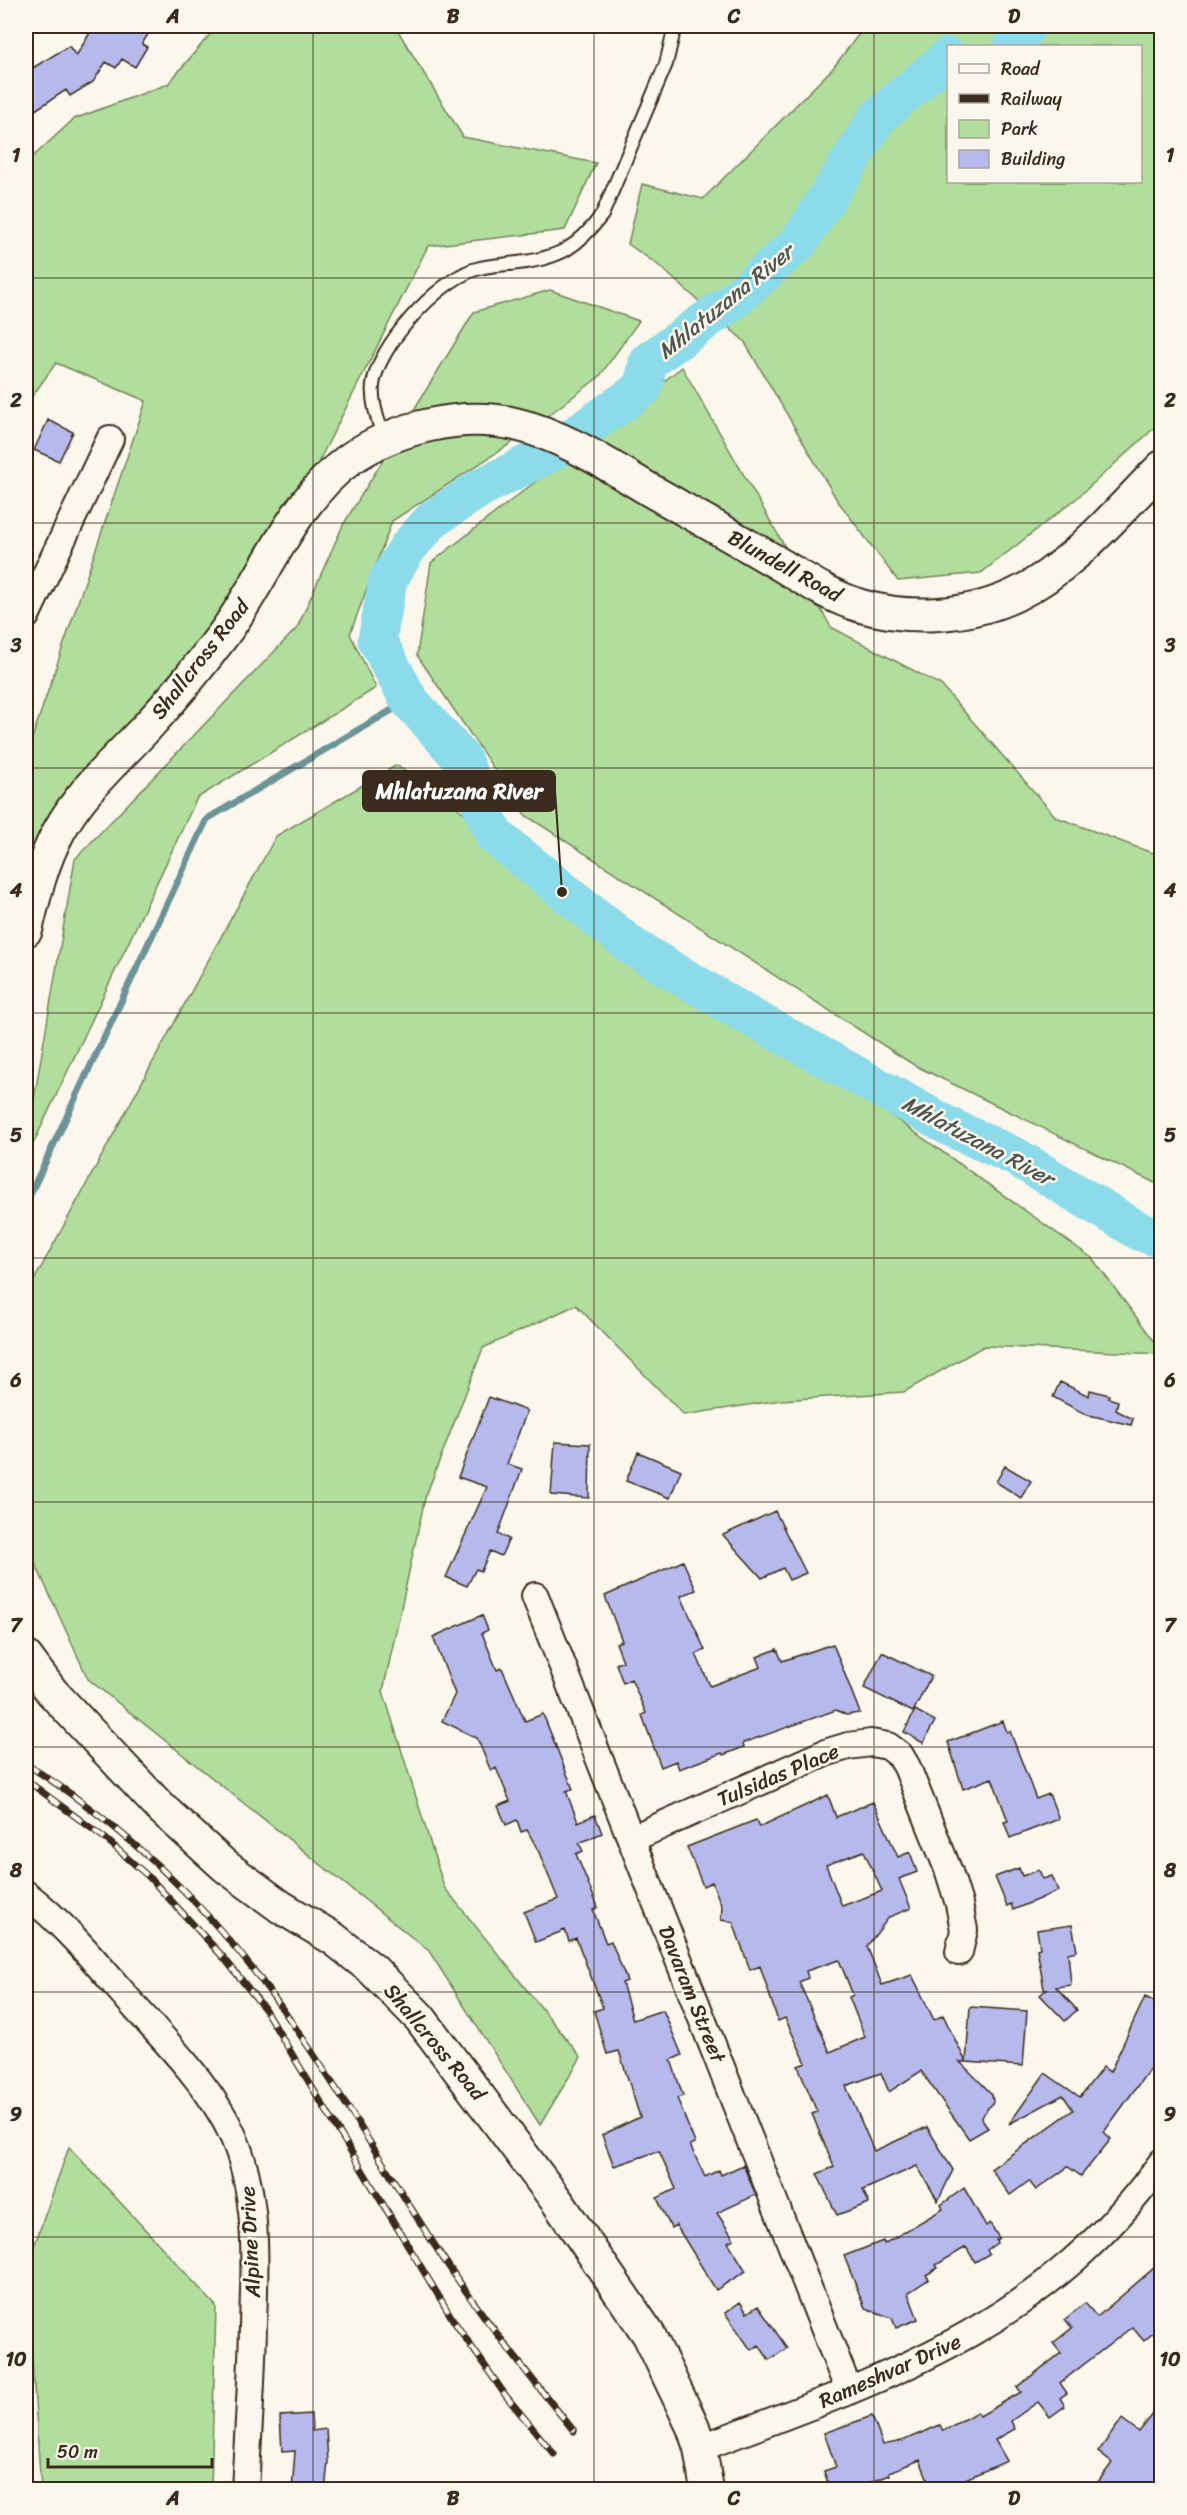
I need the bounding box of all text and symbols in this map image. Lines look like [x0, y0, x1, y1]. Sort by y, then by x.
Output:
text: A [165, 0, 180, 34]
text: B [447, 0, 460, 34]
text: C [727, 0, 741, 34]
text: D [1008, 0, 1021, 34]
legend [947, 45, 1142, 183]
text: Road [1001, 53, 1041, 85]
text: Railway [1001, 83, 1063, 115]
text: Park [1001, 113, 1038, 145]
text: 1 [12, 138, 21, 173]
text: 1 [1166, 138, 1175, 173]
text: Building [1001, 143, 1065, 175]
water label: Mhlatuzana River [648, 231, 806, 369]
text: 2 [9, 383, 22, 418]
text: 2 [1163, 383, 1176, 418]
street label: Blundell Road [721, 519, 851, 614]
street label: Shallcross Road [140, 589, 261, 728]
text: 3 [10, 628, 22, 663]
text: 3 [1164, 628, 1176, 663]
callout: Mhlatuzana River [363, 771, 555, 811]
text: Mhlatuzana River [375, 772, 544, 811]
text: 4 [9, 873, 23, 908]
text: 4 [1163, 873, 1177, 908]
water label: Mhlatuzana River [895, 1084, 1064, 1199]
text: 5 [10, 1118, 22, 1153]
text: 5 [1164, 1118, 1176, 1153]
text: 6 [9, 1363, 22, 1398]
text: 6 [1163, 1363, 1176, 1398]
text: 7 [10, 1608, 23, 1643]
text: 7 [1164, 1608, 1177, 1643]
street label: Tulsidas Place [711, 1732, 845, 1818]
text: 8 [9, 1853, 23, 1888]
text: 8 [1163, 1853, 1177, 1888]
street label: Davaram Street [647, 1920, 737, 2070]
street label: Shallcross Road [374, 1974, 497, 2111]
text: 9 [10, 2097, 22, 2132]
text: 9 [1164, 2097, 1176, 2132]
street label: Alpine Drive [228, 2185, 272, 2300]
street label: Rameshvar Drive [812, 2322, 968, 2419]
text: 10 [5, 2342, 27, 2377]
text: 10 [1159, 2342, 1181, 2377]
scale bar [48, 2431, 212, 2469]
text: 50 m [57, 2436, 98, 2468]
text: A [165, 2481, 180, 2515]
text: B [447, 2481, 460, 2515]
text: C [727, 2481, 741, 2515]
text: D [1008, 2481, 1021, 2515]

